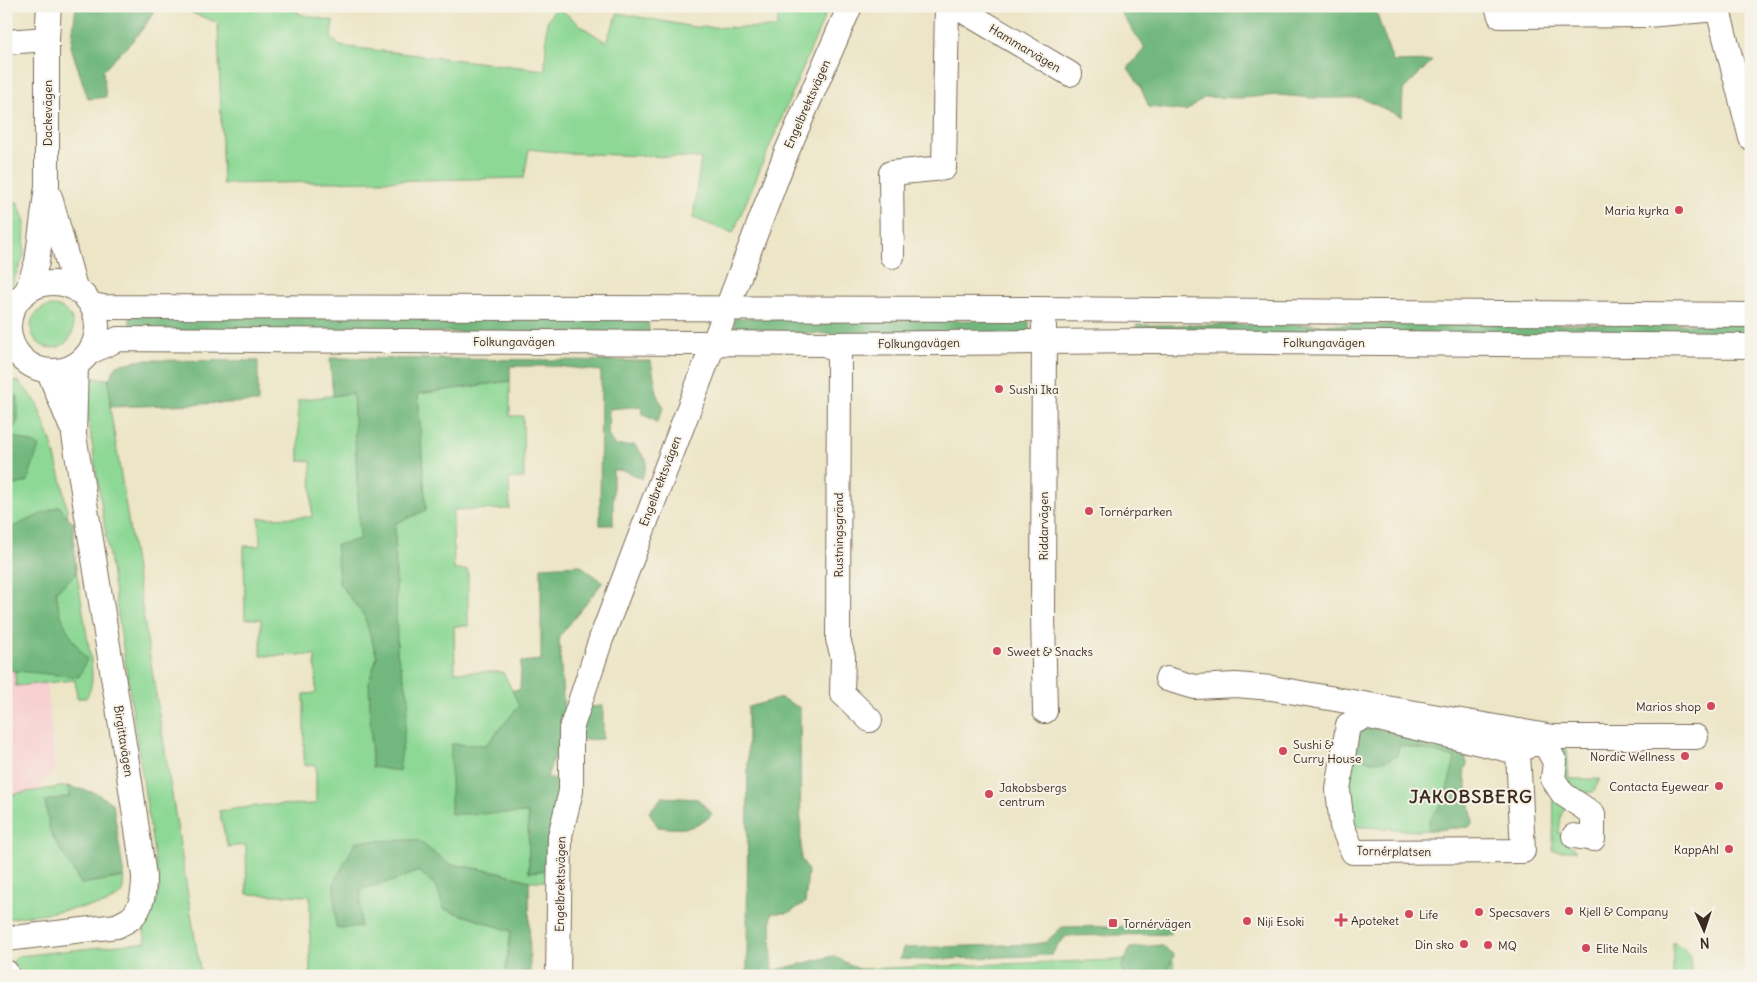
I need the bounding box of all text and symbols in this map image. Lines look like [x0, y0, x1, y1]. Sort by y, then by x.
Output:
street label: Hammarvägen [986, 21, 1064, 75]
street label: Engelbrektsvägen [781, 57, 833, 151]
street label: Dackevägen [40, 80, 55, 146]
place label: Maria kyrka [1604, 203, 1669, 218]
marker: Maria kyrka [1673, 204, 1685, 216]
street label: Folkungavägen [473, 334, 555, 349]
street label: Folkungavägen [878, 335, 960, 351]
street label: Folkungavägen [1283, 335, 1365, 350]
place label: Sushi Ika [1009, 382, 1059, 397]
marker: Sushi Ika [993, 383, 1005, 395]
street label: Engelbrektsvägen [636, 434, 684, 528]
street label: Rustningsgränd [831, 492, 846, 578]
street label: Riddarvägen [1036, 492, 1051, 560]
place label: Tornérparken [1099, 504, 1173, 519]
marker: Tornérparken [1083, 505, 1095, 517]
place label: Sweet & Snacks [1007, 644, 1093, 659]
marker: Sweet & Snacks [991, 645, 1003, 657]
place label: Marios shop [1636, 699, 1701, 714]
marker: Marios shop [1705, 700, 1717, 712]
street label: Birgittavägen [111, 704, 137, 778]
place label: Sushi & Curry House [1293, 737, 1362, 766]
marker: Sushi & Curry House [1277, 745, 1289, 757]
place label: Nordic Wellness [1590, 749, 1675, 764]
marker: Nordic Wellness [1679, 750, 1691, 762]
place label: Contacta Eyewear [1609, 779, 1709, 794]
place label: Jakobsbergs centrum [999, 780, 1067, 809]
marker: Contacta Eyewear [1713, 780, 1725, 792]
district label: JAKOBSBERG [1409, 785, 1533, 808]
marker: Jakobsbergs centrum [983, 788, 995, 800]
street label: Engelbrektsvägen [552, 836, 568, 932]
place label: KappAhl [1674, 842, 1719, 857]
street label: Tornérplatsen [1356, 843, 1432, 859]
marker: KappAhl [1723, 843, 1735, 855]
place label: Kjell & Company [1579, 904, 1668, 919]
north arrow [1680, 904, 1730, 954]
place label: Specsavers [1489, 905, 1550, 920]
marker: Kjell & Company [1563, 905, 1575, 917]
marker: Specsavers [1473, 906, 1485, 918]
place label: Life [1419, 907, 1438, 922]
marker: Life [1403, 908, 1415, 920]
place label: Apoteket [1351, 913, 1399, 928]
place label: Niji Esoki [1257, 914, 1304, 929]
marker: Apoteket [1335, 914, 1347, 926]
marker: Niji Esoki [1241, 915, 1253, 927]
place label: Tornérvägen [1123, 916, 1191, 931]
marker: Tornérvägen [1107, 917, 1119, 929]
text: N [1699, 934, 1710, 952]
place label: Din sko [1415, 937, 1454, 952]
marker: Din sko [1458, 938, 1470, 950]
place label: MQ [1498, 938, 1517, 953]
marker: MQ [1482, 939, 1494, 951]
place label: Elite Nails [1596, 941, 1648, 956]
marker: Elite Nails [1580, 942, 1592, 954]

